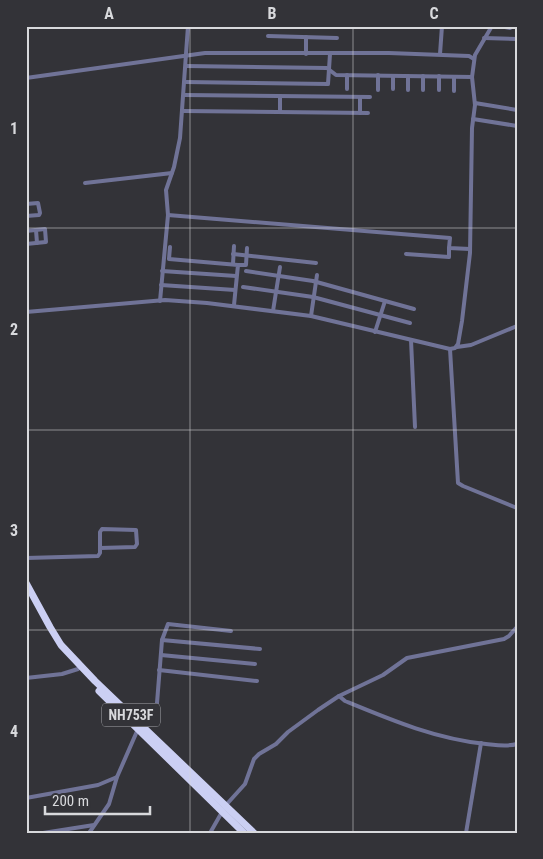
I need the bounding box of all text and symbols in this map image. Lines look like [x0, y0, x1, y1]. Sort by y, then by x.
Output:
text: A [104, 4, 114, 23]
text: B [268, 4, 277, 23]
text: C [429, 4, 439, 23]
text: 1 [10, 119, 18, 138]
text: 2 [10, 320, 18, 339]
text: 3 [10, 521, 18, 540]
road number: NH753F [102, 704, 160, 726]
text: 4 [10, 722, 18, 741]
scale bar [45, 784, 150, 816]
text: 200 m [52, 792, 89, 810]

